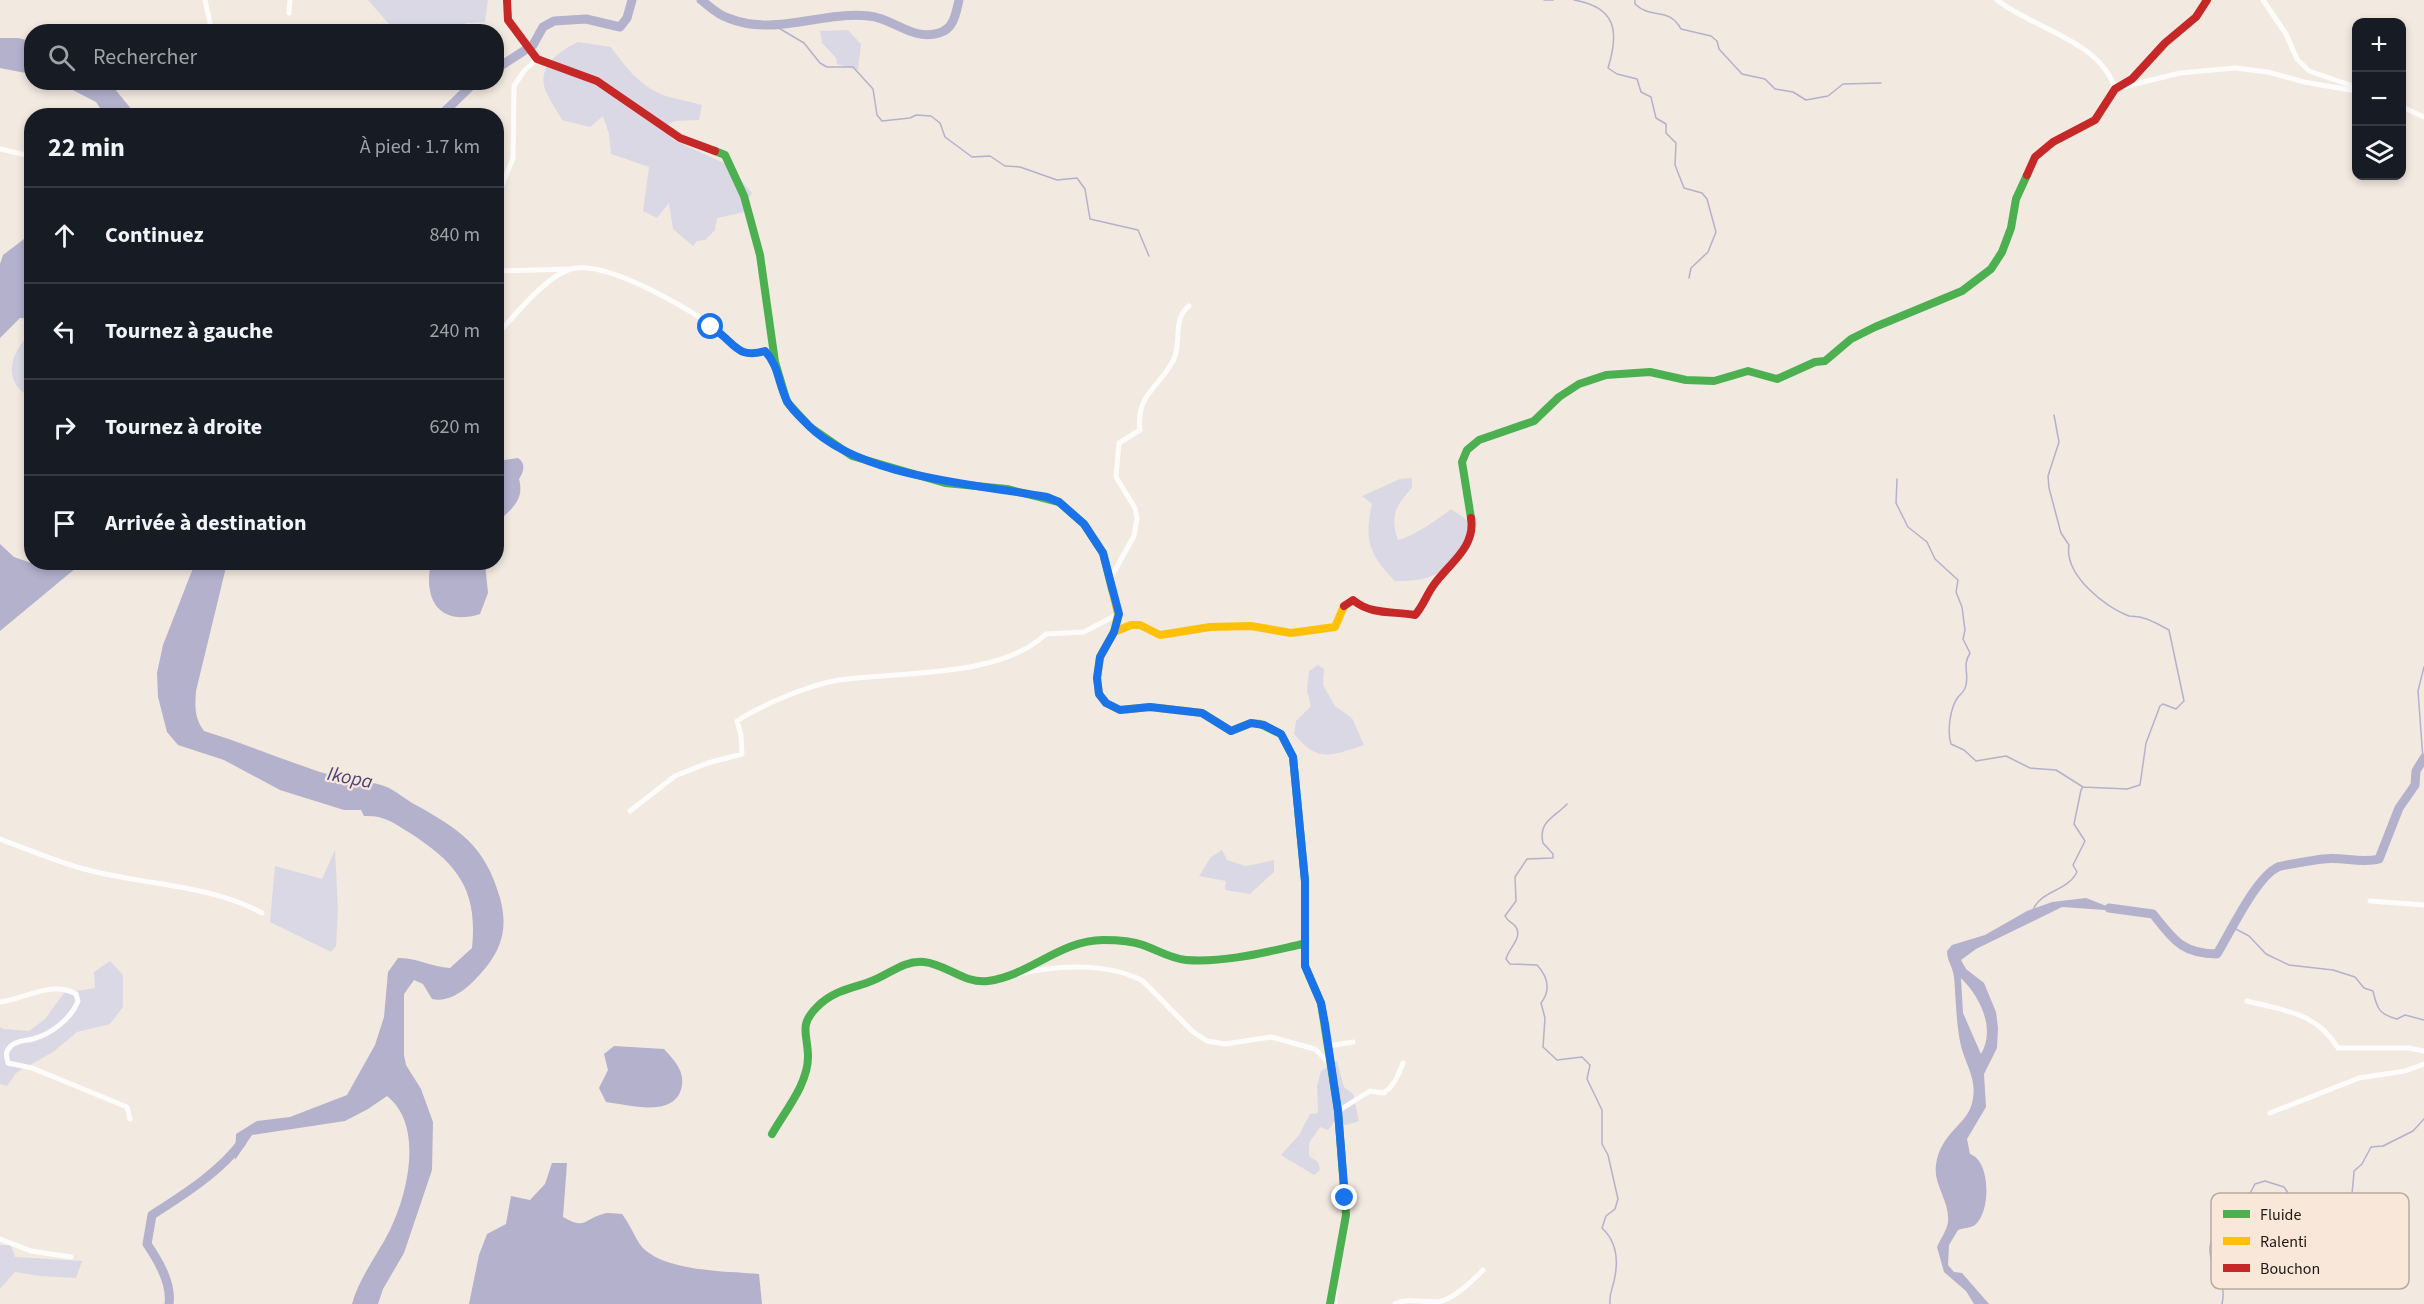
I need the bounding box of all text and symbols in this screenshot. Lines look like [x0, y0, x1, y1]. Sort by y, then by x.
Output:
map controls [2352, 18, 2406, 180]
button: + [2352, 18, 2406, 72]
search box [24, 24, 504, 90]
icon: search [45, 41, 78, 74]
text: Rechercher [93, 41, 197, 73]
button: − [2352, 72, 2406, 126]
button: layers [2352, 126, 2406, 180]
text: 22 min [48, 129, 125, 166]
text: À pied · 1.7 km [360, 133, 480, 161]
icon: ahead [48, 219, 81, 252]
text: Continuez [105, 219, 204, 251]
text: 840 m [430, 221, 480, 249]
route start [697, 313, 723, 339]
icon: left [48, 315, 81, 348]
text: Tournez à gauche [105, 315, 273, 347]
text: 240 m [430, 317, 480, 345]
icon: right [48, 411, 81, 444]
text: Tournez à droite [105, 411, 262, 443]
text: 620 m [430, 413, 480, 441]
icon: arrive [48, 507, 81, 540]
text: Arrivée à destination [105, 507, 307, 539]
water label: Ikopa [325, 760, 375, 796]
route end [1331, 1184, 1357, 1210]
legend [2211, 1193, 2409, 1289]
text: Fluide [2260, 1204, 2302, 1226]
text: Ralenti [2260, 1231, 2307, 1253]
text: Bouchon [2260, 1258, 2320, 1280]

